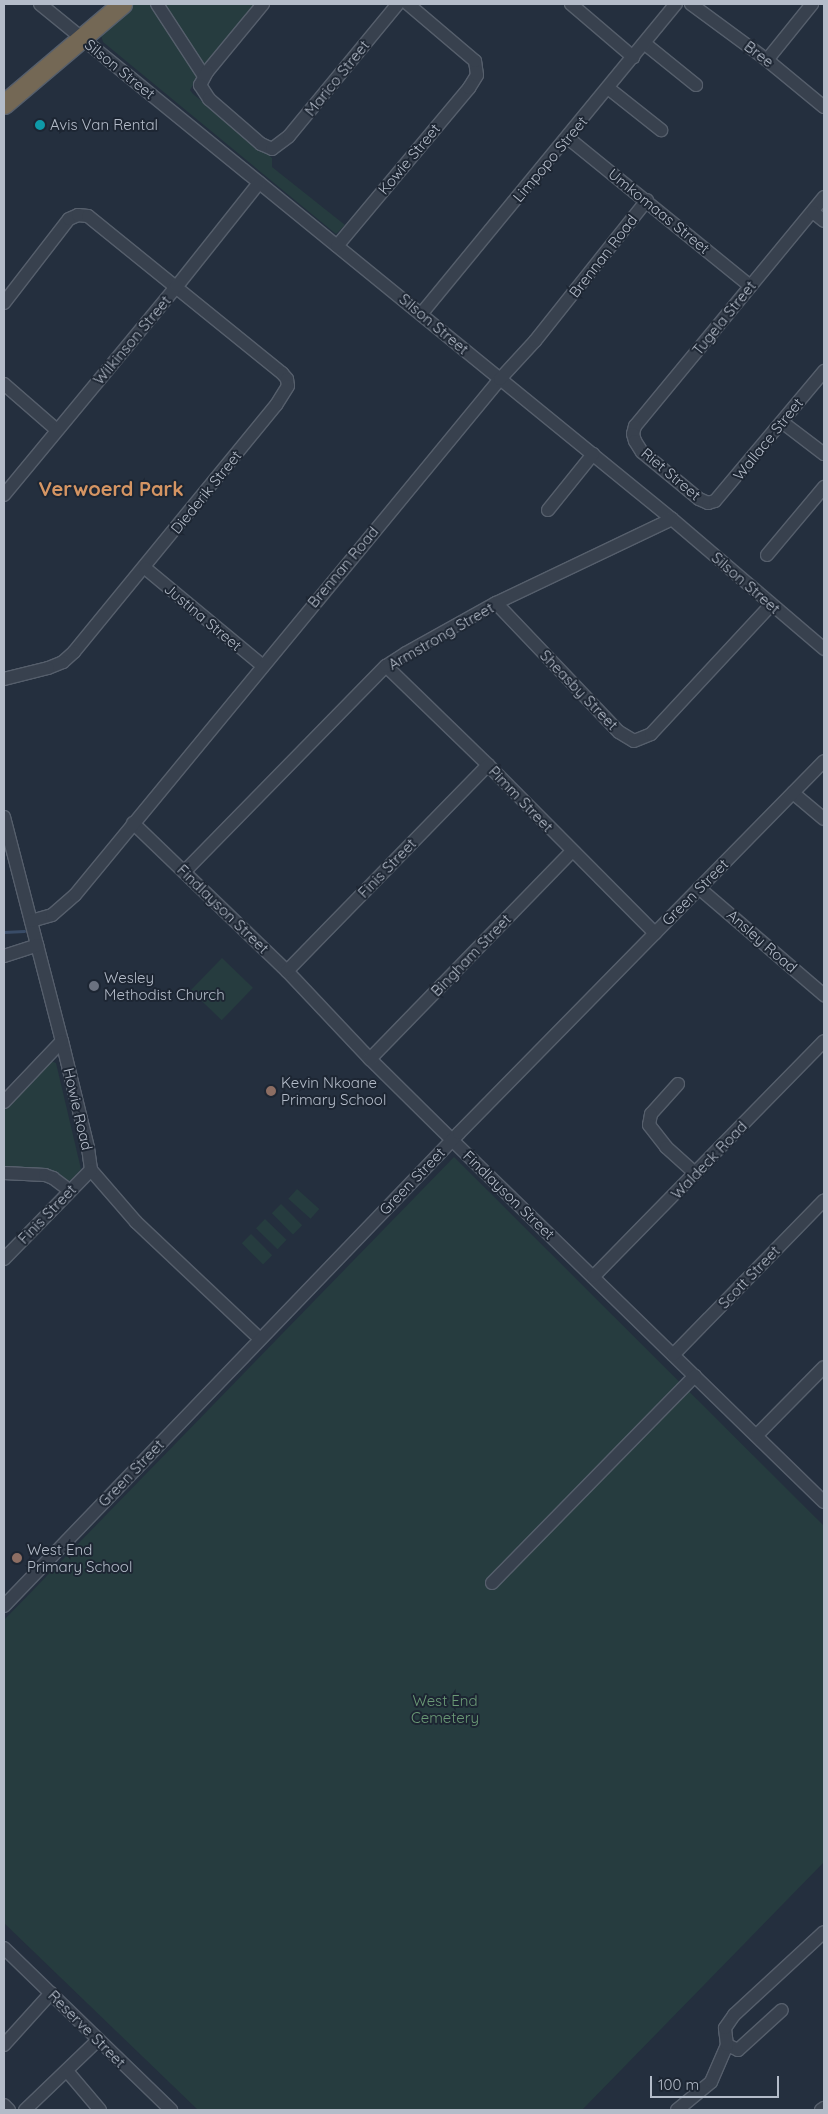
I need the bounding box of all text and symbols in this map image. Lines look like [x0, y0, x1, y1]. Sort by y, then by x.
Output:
street label: Silson Street [81, 35, 159, 103]
street label: Marico Street [301, 36, 373, 120]
street label: Bree [741, 37, 777, 71]
street label: Limpopo Street [509, 113, 591, 205]
place label: Avis Van Rental [50, 116, 158, 134]
marker: Avis Van Rental [34, 119, 46, 131]
street label: Kowie Street [374, 120, 444, 198]
street label: Umkomaas Street [605, 165, 713, 257]
street label: Brennan Road [565, 211, 641, 301]
street label: Tugela Street [688, 277, 760, 359]
street label: Silson Street [396, 290, 472, 358]
street label: Wilkinson Street [89, 292, 175, 388]
street label: Wallace Street [729, 394, 807, 484]
street label: Riet Street [638, 444, 704, 504]
street label: Diederik Street [167, 447, 245, 537]
district label: Verwoerd Park [38, 476, 184, 500]
street label: Brennan Road [304, 523, 382, 611]
street label: Silson Street [708, 548, 784, 618]
street label: Justina Street [161, 579, 245, 655]
street label: Armstrong Street [385, 598, 497, 674]
street label: Sheasby Street [536, 646, 622, 734]
street label: Pimm Street [485, 762, 557, 836]
street label: Finis Street [354, 835, 420, 901]
street label: Green Street [658, 855, 732, 929]
street label: Findlayson Street [174, 861, 272, 957]
street label: Ansley Road [723, 906, 801, 976]
street label: Bingham Street [427, 910, 515, 1000]
place label: Wesley Methodist Church [104, 968, 225, 1003]
marker: Wesley Methodist Church [88, 980, 100, 992]
street label: Howie Road [60, 1066, 96, 1152]
place label: Kevin Nkoane Primary School [281, 1073, 386, 1108]
marker: Kevin Nkoane Primary School [265, 1085, 277, 1097]
street label: Waldeck Road [667, 1117, 751, 1203]
street label: Green Street [375, 1144, 449, 1218]
street label: Findlayson Street [460, 1147, 558, 1243]
street label: Finis Street [14, 1181, 80, 1247]
street label: Scott Street [715, 1242, 783, 1312]
street label: Green Street [94, 1436, 168, 1510]
place label: West End Primary School [27, 1540, 132, 1575]
marker: West End Primary School [11, 1552, 23, 1564]
park label: West End Cemetery [411, 1691, 479, 1726]
street label: Reserve Street [45, 1987, 129, 2071]
scale bar [653, 2066, 782, 2098]
text: 100 m [658, 2075, 699, 2094]

